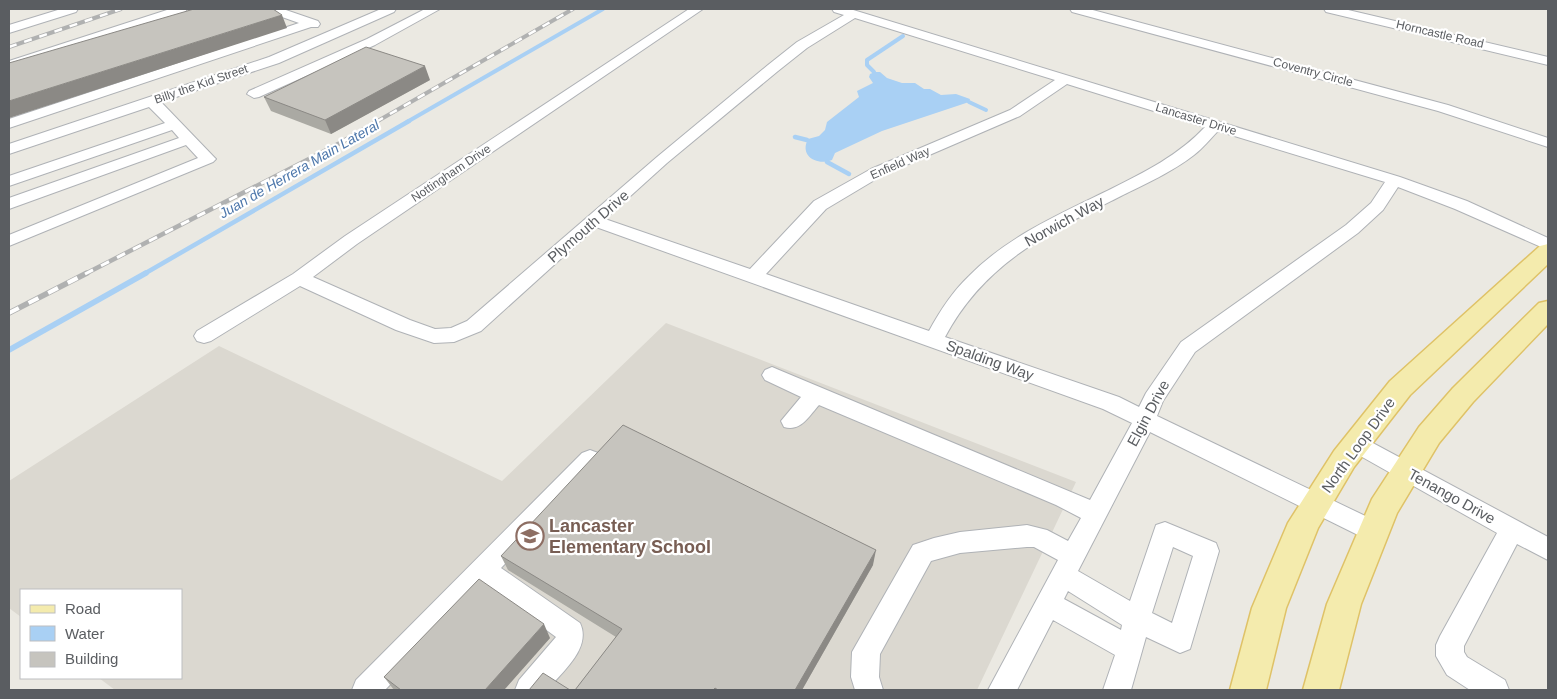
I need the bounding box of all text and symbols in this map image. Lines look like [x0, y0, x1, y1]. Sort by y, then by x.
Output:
street label: Horncastle Road [1395, 17, 1485, 51]
street label: Coventry Circle [1272, 55, 1355, 89]
street label: Billy the Kid Street [152, 61, 250, 107]
street label: Lancaster Drive [1154, 100, 1239, 138]
water label: Juan de Herrera Main Lateral [215, 116, 383, 222]
street label: Nottingham Drive [409, 141, 494, 205]
street label: Enfield Way [868, 144, 932, 182]
street label: Plymouth Drive [544, 186, 632, 266]
street label: Norwich Way [1021, 192, 1107, 250]
street label: Spalding Way [944, 336, 1037, 384]
street label: Elgin Drive [1123, 377, 1173, 449]
street label: North Loop Drive [1318, 394, 1398, 496]
street label: Tenango Drive [1406, 465, 1498, 527]
place label: Lancaster Elementary School [549, 516, 711, 557]
school or university icon: Lancaster Elementary School [515, 521, 545, 551]
legend [20, 589, 182, 679]
text: Road [65, 600, 101, 617]
text: Water [65, 625, 104, 642]
text: Building [65, 650, 118, 667]

